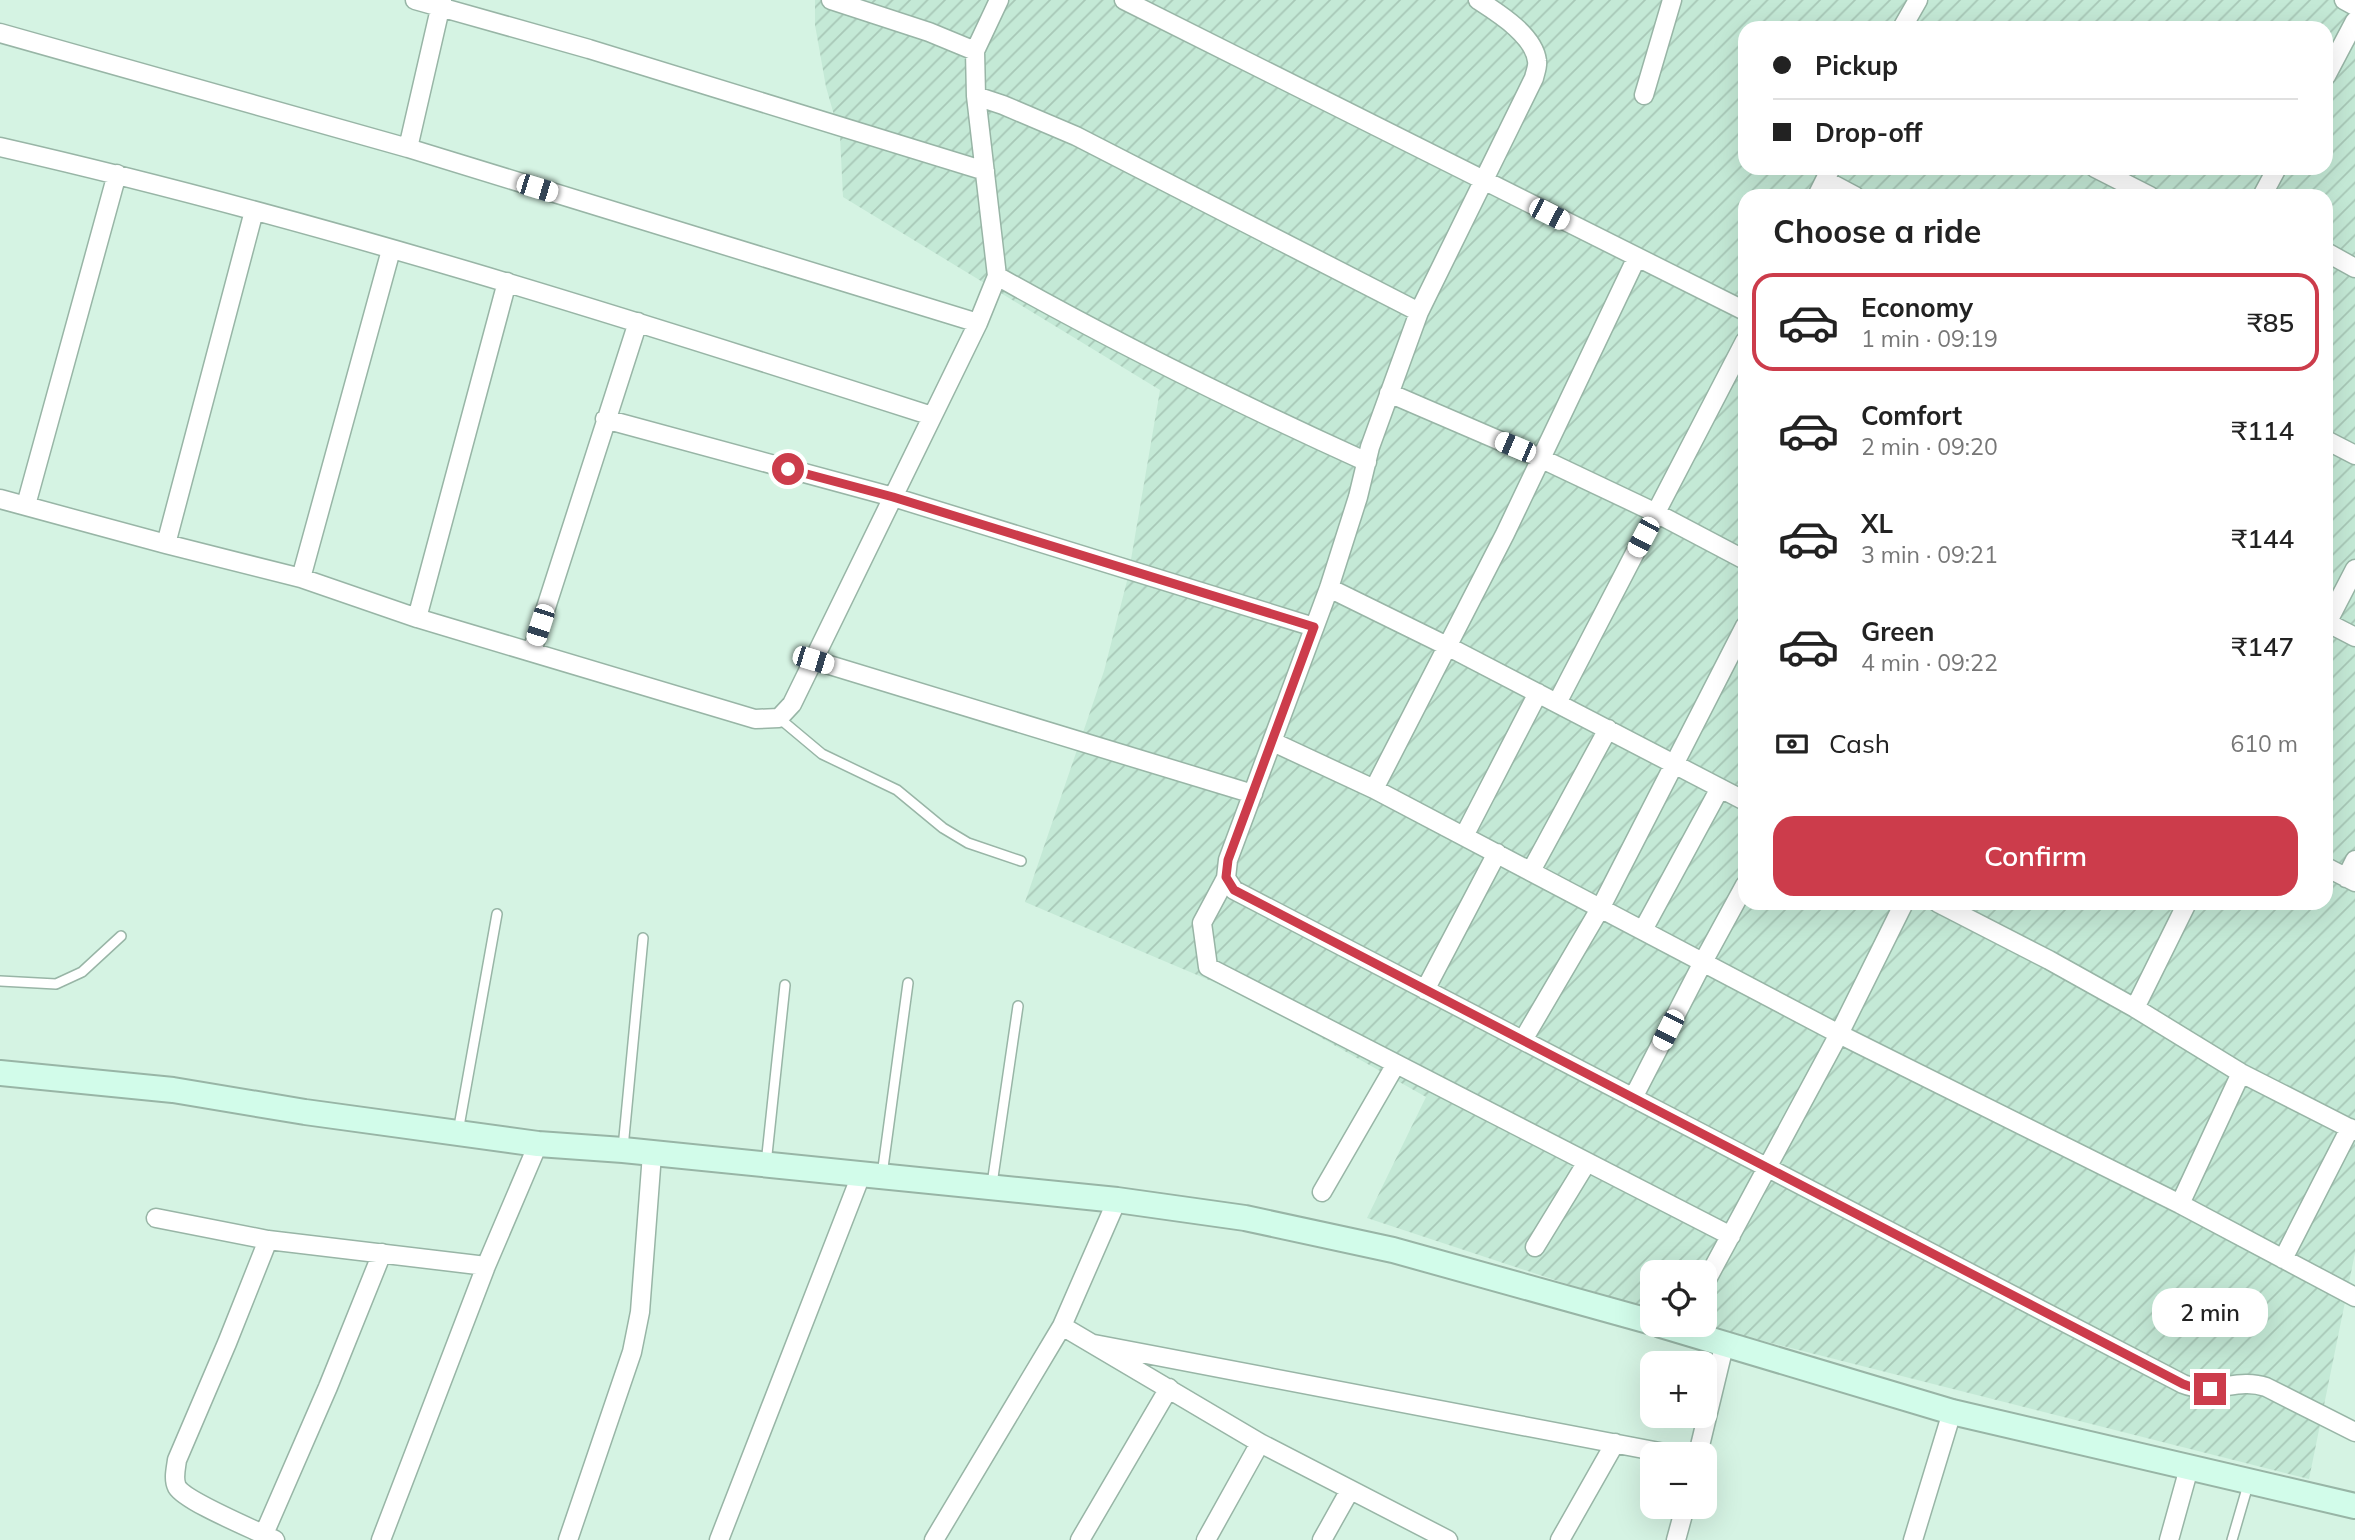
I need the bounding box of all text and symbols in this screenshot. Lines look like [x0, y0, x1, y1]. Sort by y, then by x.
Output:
text: Pickup [1815, 49, 1898, 82]
text: Drop-off [1815, 116, 1922, 149]
car [514, 172, 561, 204]
car [1526, 195, 1573, 233]
text: Choose a ride [1773, 211, 1981, 251]
icon: car [1777, 291, 1840, 354]
text: Economy [1861, 291, 1973, 324]
text: ₹85 [2247, 306, 2294, 339]
text: 1 min · 09:19 [1861, 324, 1998, 353]
icon: car [1777, 399, 1840, 462]
text: Comfort [1861, 399, 1962, 432]
text: ₹114 [2232, 414, 2294, 447]
car [1492, 429, 1539, 465]
text: 2 min · 09:20 [1861, 432, 1998, 461]
route start [772, 453, 804, 485]
icon: car [1777, 507, 1840, 570]
text: XL [1861, 507, 1893, 540]
car [1624, 514, 1663, 560]
text: ₹144 [2232, 522, 2294, 555]
text: 3 min · 09:21 [1861, 540, 1998, 569]
car [524, 602, 557, 648]
icon: car [1777, 615, 1840, 678]
text: Green [1861, 615, 1934, 648]
text: ₹147 [2232, 630, 2294, 663]
car [790, 644, 837, 676]
text: 4 min · 09:22 [1861, 648, 1998, 677]
icon: cash [1773, 725, 1811, 763]
text: Cash [1829, 727, 1890, 760]
text: 610 m [2230, 729, 2298, 758]
button: Confirm [1773, 816, 2298, 896]
car [1650, 1007, 1687, 1053]
map controls [1640, 1260, 1717, 1519]
button: locate [1640, 1260, 1717, 1337]
callout: 2 min [2152, 1288, 2268, 1336]
text: 2 min [2180, 1298, 2240, 1327]
button: + [1640, 1351, 1717, 1428]
route end [2194, 1373, 2226, 1405]
button: − [1640, 1442, 1717, 1519]

